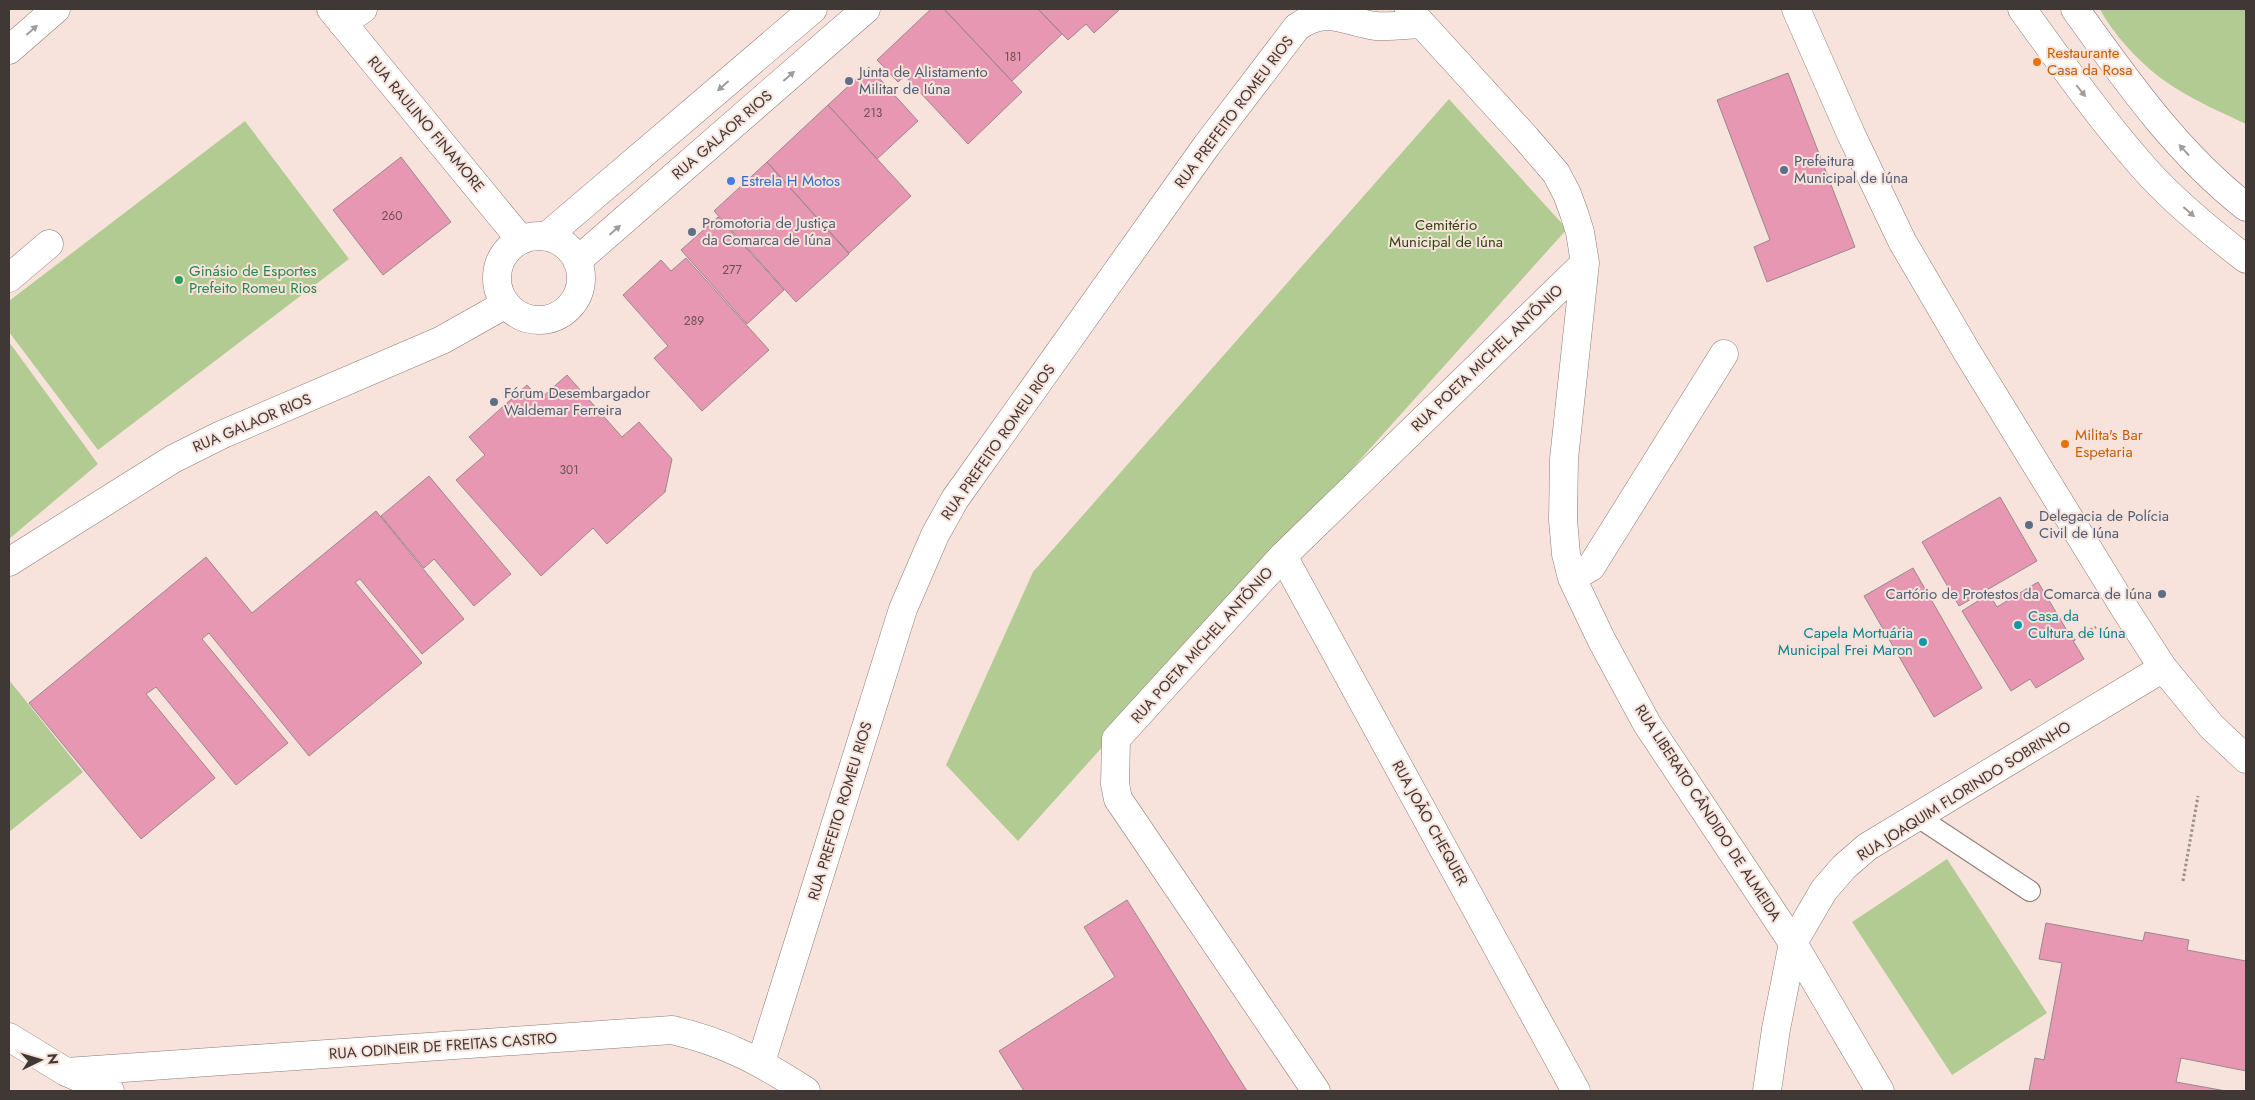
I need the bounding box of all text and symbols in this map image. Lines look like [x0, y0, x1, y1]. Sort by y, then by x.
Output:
one-way arrow [26, 24, 39, 35]
street label: RUA PREFEITO ROMEU RIOS [1169, 31, 1299, 193]
place label: Restaurante Casa da Rosa [2047, 42, 2132, 81]
house number: 181 [1004, 48, 1022, 66]
street label: RUA RAULINO FINAMORE [362, 51, 490, 197]
marker: Restaurante Casa da Rosa [2031, 56, 2043, 68]
place label: Junta de Alistamento Militar de Iúna [857, 61, 988, 100]
one-way arrow [783, 70, 795, 82]
marker: Junta de Alistamento Militar de Iúna [843, 75, 855, 87]
one-way arrow [717, 81, 730, 92]
one-way arrow [2076, 84, 2087, 97]
street label: RUA GALAOR RIOS [667, 85, 777, 185]
house number: 213 [864, 104, 883, 122]
one-way arrow [2178, 145, 2190, 157]
place label: Prefeitura Municipal de Iúna [1794, 150, 1908, 189]
marker: Prefeitura Municipal de Iúna [1778, 164, 1790, 176]
place label: Estrela H Motos [741, 170, 840, 192]
marker: Estrela H Motos [725, 175, 737, 187]
one-way arrow [2183, 206, 2196, 217]
house number: 260 [382, 207, 402, 225]
place label: Promotoria de Justiça da Comarca de Iúna [702, 212, 836, 251]
park label: Cemitério Municipal de Iúna [1389, 214, 1503, 253]
one-way arrow [608, 224, 621, 235]
marker: Promotoria de Justiça da Comarca de Iúna [686, 226, 698, 238]
place label: Ginásio de Esportes Prefeito Romeu Rios [189, 260, 317, 299]
house number: 277 [722, 261, 742, 279]
marker: Ginásio de Esportes Prefeito Romeu Rios [173, 274, 185, 286]
street label: RUA POETA MICHEL ANTÔNIO [1406, 279, 1568, 437]
house number: 289 [684, 312, 704, 330]
street label: RUA PREFEITO ROMEU RIOS [936, 360, 1060, 524]
place label: Fórum Desembargador Waldemar Ferreira [504, 382, 651, 421]
street label: RUA GALAOR RIOS [189, 388, 315, 458]
marker: Fórum Desembargador Waldemar Ferreira [488, 396, 500, 408]
place label: Milita's Bar Espetaria [2075, 424, 2144, 463]
marker: Milita's Bar Espetaria [2059, 438, 2071, 450]
house number: 301 [559, 461, 579, 479]
place label: Delegacia de Polícia Civil de Iúna [2039, 505, 2169, 544]
marker: Delegacia de Polícia Civil de Iúna [2023, 519, 2035, 531]
street label: RUA POETA MICHEL ANTÔNIO [1126, 562, 1278, 728]
place label: Cartório de Protestos da Comarca de Iúna [1885, 583, 2152, 605]
marker: Cartório de Protestos da Comarca de Iúna [2156, 588, 2168, 600]
place label: Casa da Cultura de Iúna [2028, 605, 2125, 644]
marker: Casa da Cultura de Iúna [2012, 619, 2024, 631]
place label: Capela Mortuária Municipal Frei Maron [1778, 622, 1913, 661]
marker: Capela Mortuária Municipal Frei Maron [1917, 636, 1929, 648]
street label: RUA LIBERATO CÂNDIDO DE ALMEIDA [1629, 700, 1787, 926]
street label: RUA JOAQUIM FLORINDO SOBRINHO [1853, 716, 2075, 866]
street label: RUA PREFEITO ROMEU RIOS [802, 719, 878, 903]
street label: RUA JOÃO CHEQUER [1386, 756, 1474, 890]
street label: RUA ODINEIR DE FREITAS CASTRO [328, 1027, 558, 1065]
north arrow [15, 1035, 65, 1085]
text: N [43, 1052, 63, 1065]

